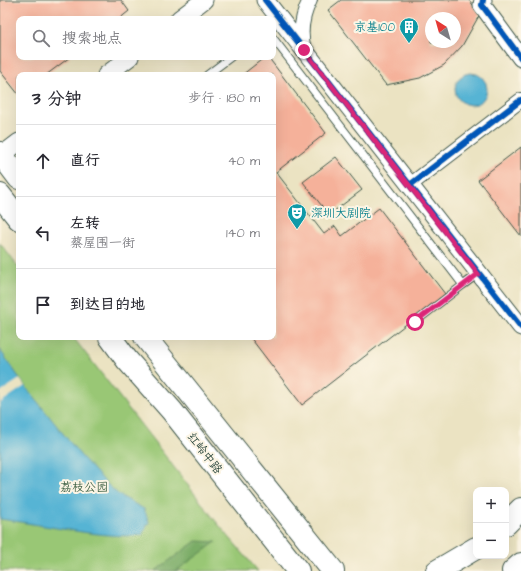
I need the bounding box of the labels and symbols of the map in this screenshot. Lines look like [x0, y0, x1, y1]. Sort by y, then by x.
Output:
north arrow [425, 12, 461, 48]
building icon: 京基100 [398, 16, 420, 44]
place label: 京基100 [354, 19, 395, 36]
route end [295, 41, 313, 59]
theatre icon: 深圳大剧院 [286, 202, 308, 230]
place label: 深圳大剧院 [311, 205, 371, 222]
route start [406, 313, 424, 331]
street label: 红岭中路 [183, 429, 226, 477]
park label: 荔枝公园 [60, 479, 108, 496]

